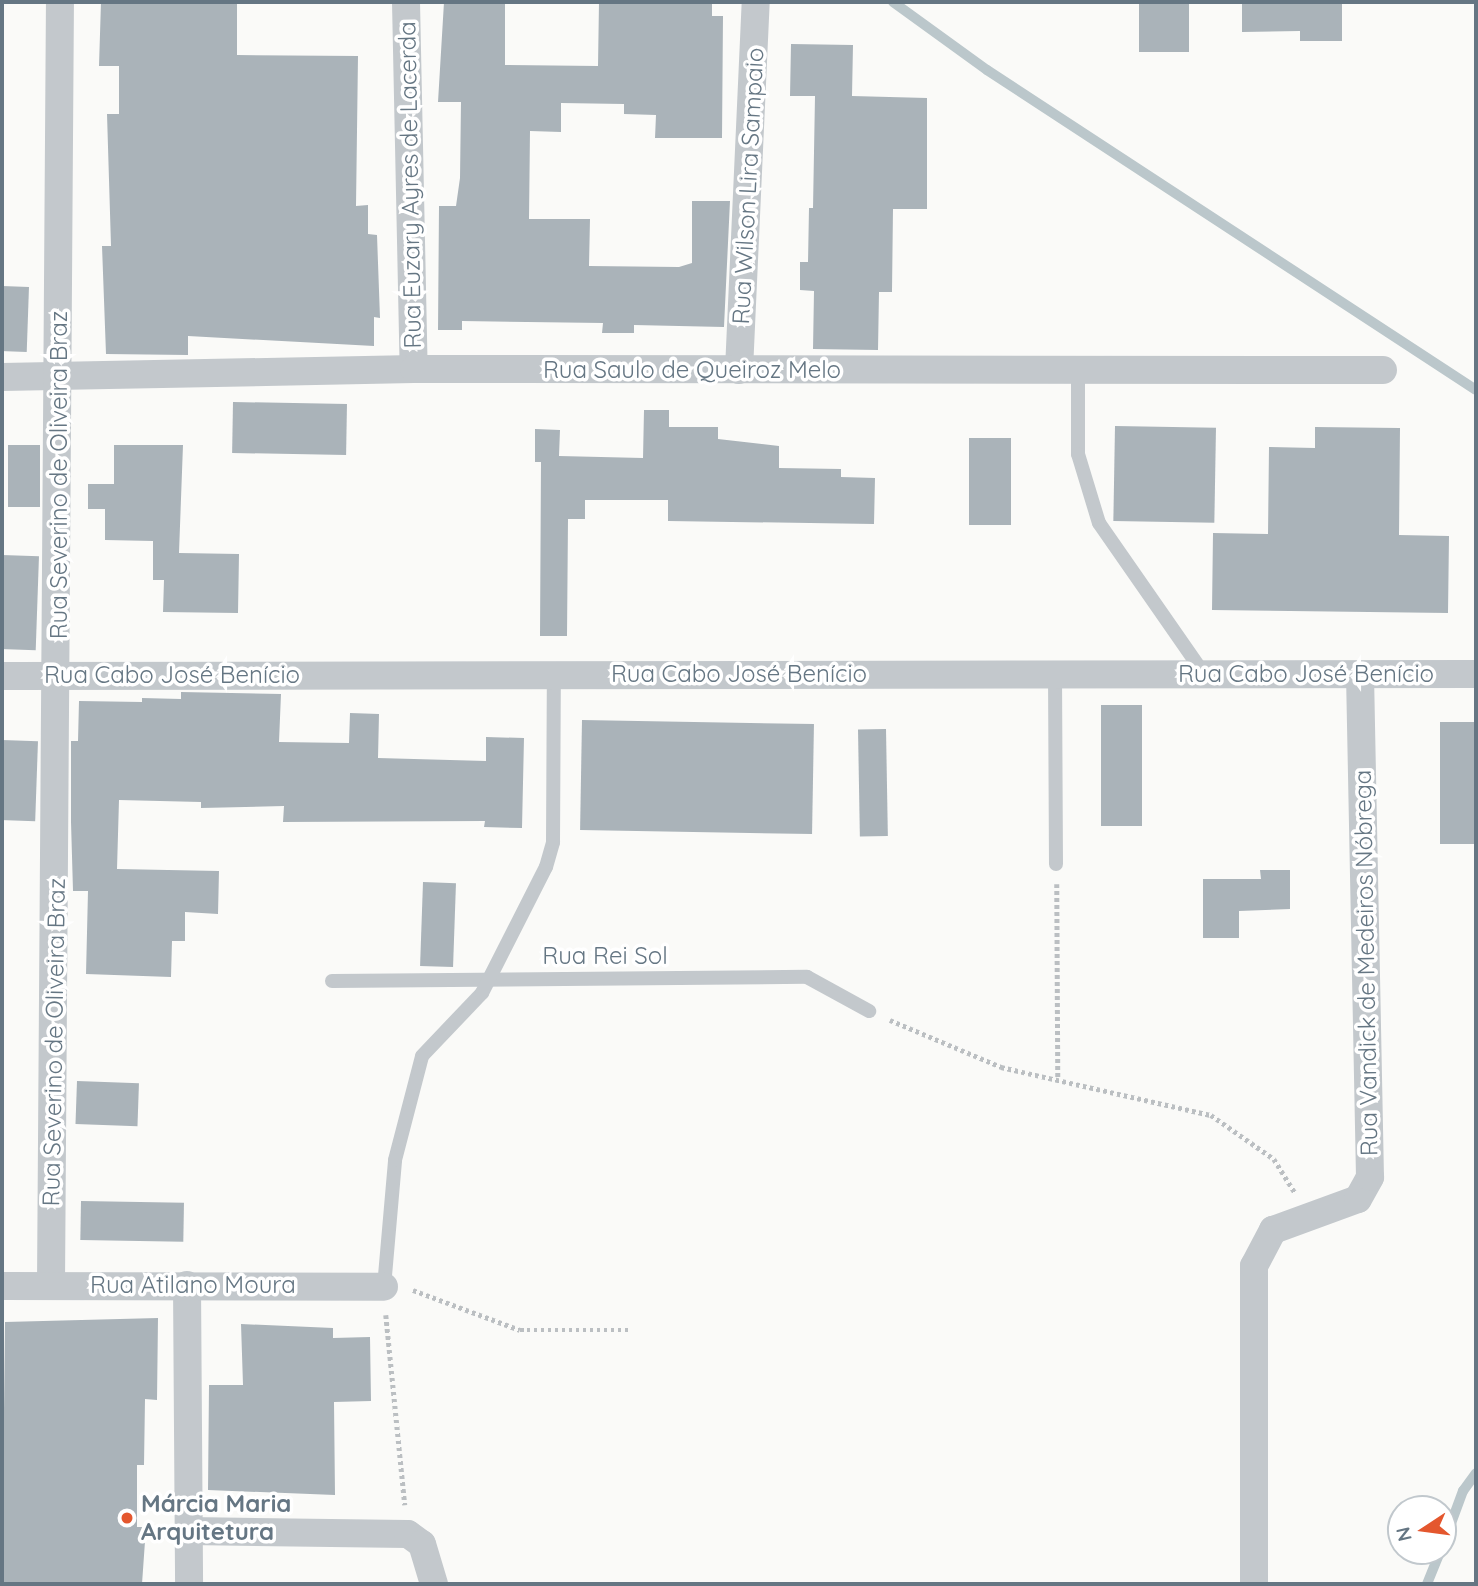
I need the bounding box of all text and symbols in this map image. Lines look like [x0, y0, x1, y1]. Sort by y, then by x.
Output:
street label: Rua Euzary Ayres de Lacerda [393, 21, 427, 349]
street label: Rua Wilson Lira Sampaio [726, 47, 770, 325]
street label: Rua Severino de Oliveira Braz [45, 311, 73, 639]
street label: Rua Saulo de Queiroz Melo [543, 356, 841, 384]
street label: Rua Cabo José Benício [611, 660, 867, 688]
street label: Rua Cabo José Benício [1178, 660, 1434, 688]
street label: Rua Cabo José Benício [44, 661, 300, 689]
street label: Rua Vandick de Medeiros Nóbrega [1348, 770, 1384, 1156]
street label: Rua Severino de Oliveira Braz [37, 877, 71, 1207]
street label: Rua Rei Sol [542, 942, 668, 970]
street label: Rua Atilano Moura [90, 1271, 296, 1299]
place label: Márcia Maria Arquitetura [141, 1490, 291, 1546]
north arrow [1387, 1495, 1457, 1565]
marker: Márcia Maria Arquitetura [119, 1510, 135, 1526]
text: N [1390, 1525, 1417, 1544]

